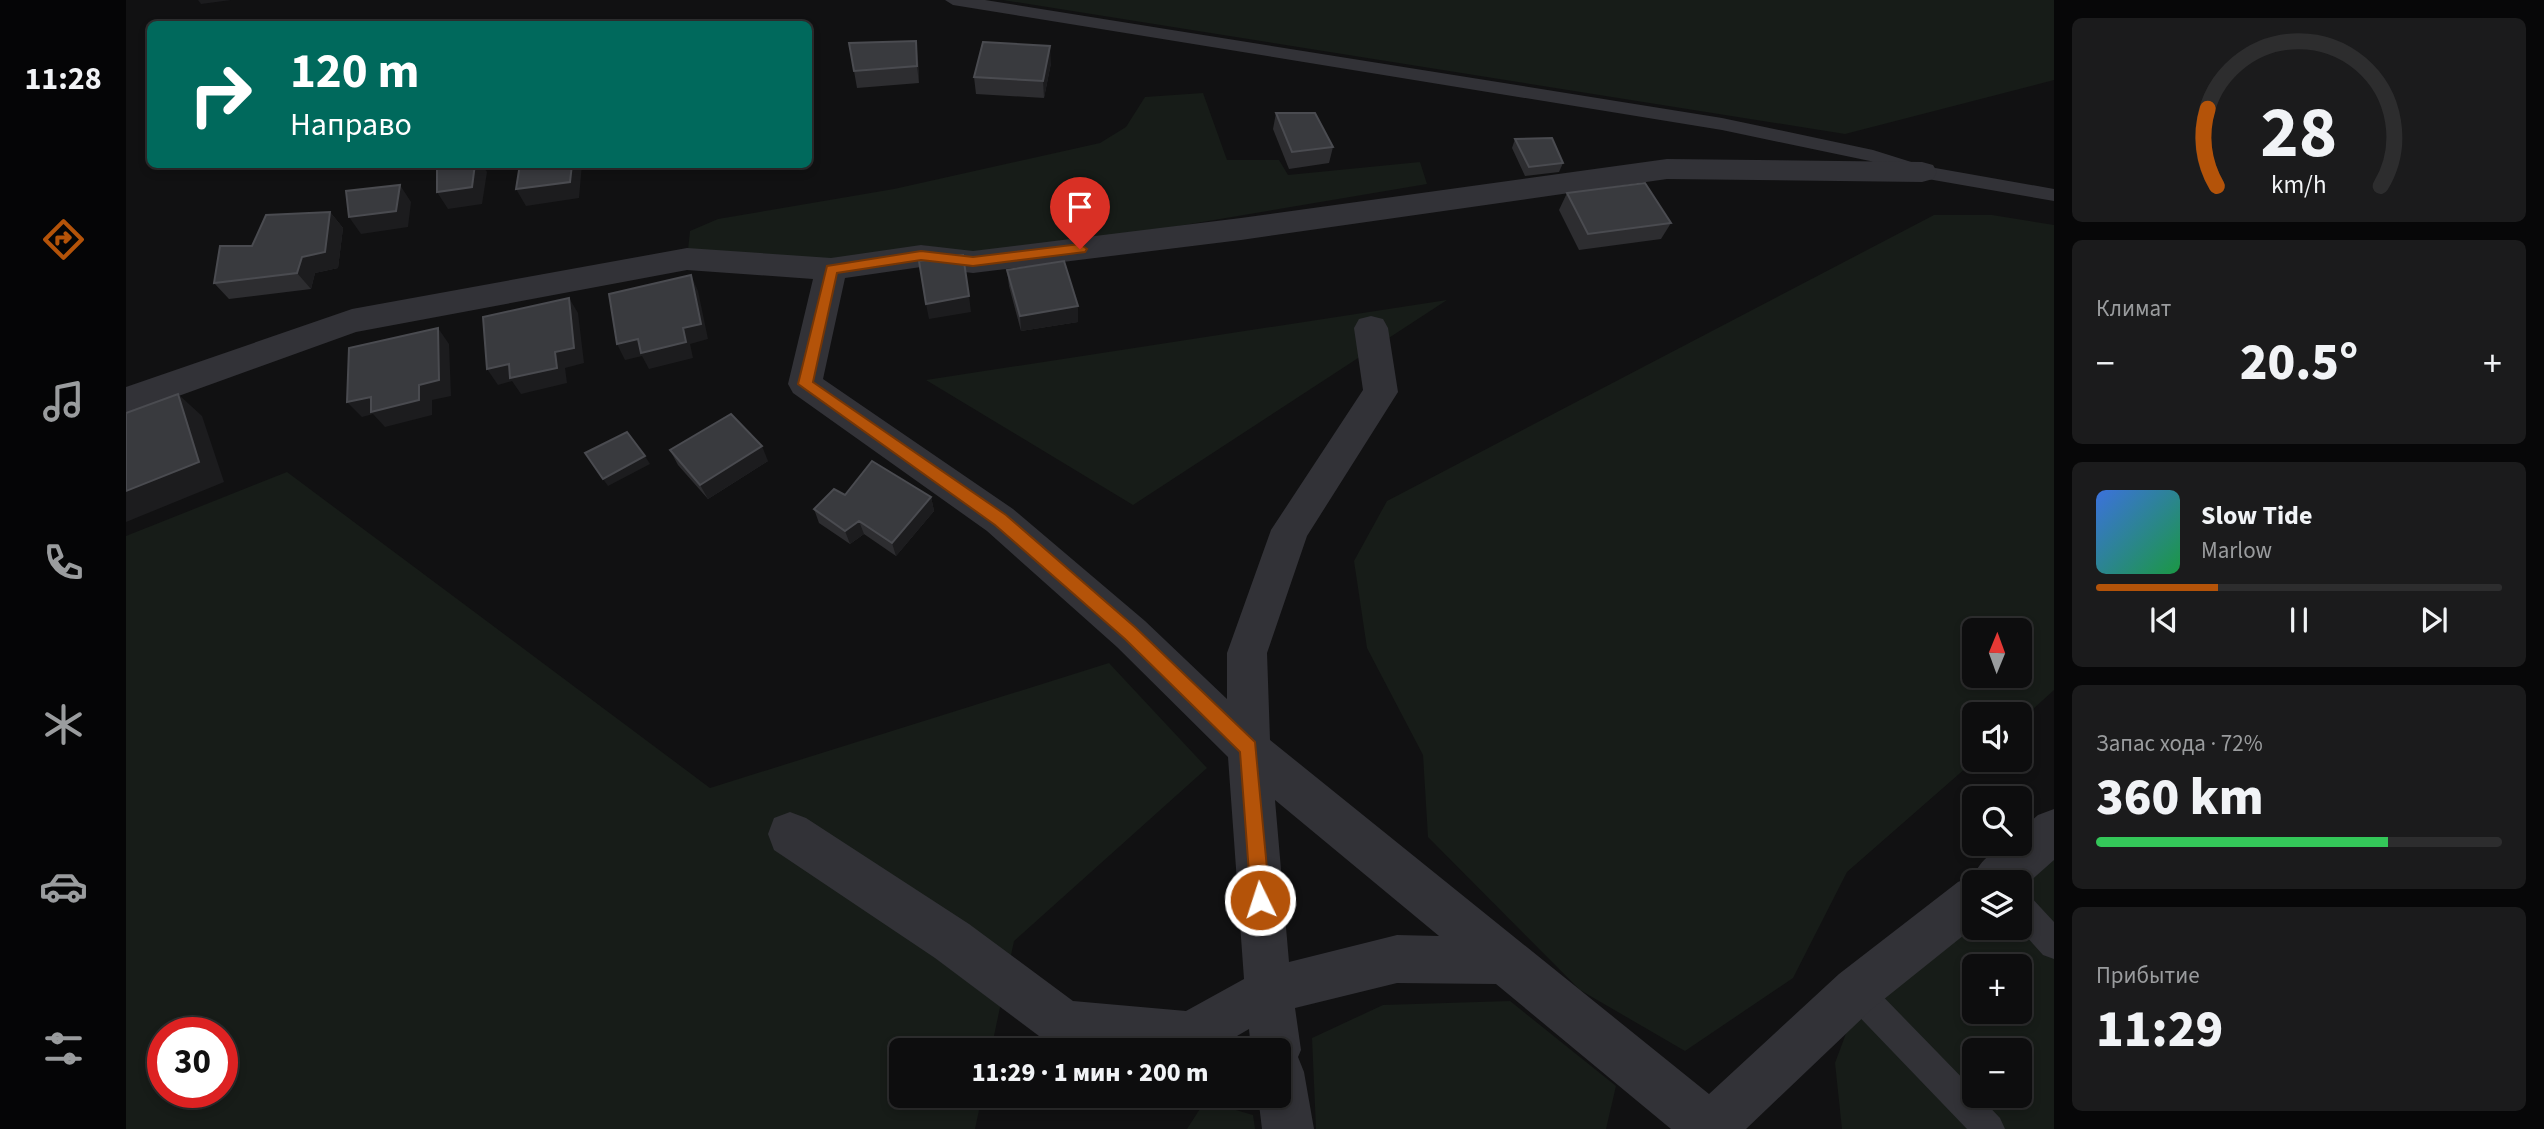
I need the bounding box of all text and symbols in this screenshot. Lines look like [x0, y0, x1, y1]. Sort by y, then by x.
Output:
text: 120 m [290, 37, 419, 107]
icon: right [175, 49, 266, 140]
text: 11:28 [24, 56, 102, 102]
text: 28 [2261, 81, 2337, 185]
text: Направо [290, 102, 412, 148]
text: km/h [2271, 167, 2327, 203]
pin [1050, 177, 1110, 249]
icon: arrive [1061, 188, 1099, 226]
icon: directions [39, 215, 88, 264]
text: Климат [2096, 292, 2171, 325]
text: 20.5° [2240, 326, 2358, 400]
text: − [2096, 337, 2115, 391]
text: + [2483, 337, 2502, 391]
icon: music [39, 377, 88, 426]
text: Slow Tide [2201, 497, 2312, 534]
text: Marlow [2201, 534, 2272, 567]
icon: phone [39, 538, 88, 587]
icon: previous [2145, 601, 2183, 639]
icon: pause [2280, 601, 2318, 639]
icon: next [2415, 601, 2453, 639]
north arrow [1962, 618, 2032, 688]
map controls [1962, 618, 2032, 1108]
icon: climate [39, 700, 88, 749]
button: sound [1962, 702, 2032, 772]
text: Запас хода · 72% [2096, 727, 2263, 760]
text: 360 km [2096, 761, 2264, 835]
button: search [1962, 786, 2032, 856]
icon: car [39, 862, 88, 911]
position arrow [1223, 863, 1297, 937]
button: layers [1962, 870, 2032, 940]
button: + [1962, 954, 2032, 1024]
text: Прибытие [2096, 959, 2200, 992]
text: 11:29 [2096, 993, 2223, 1067]
speed limit sign: 30 [147, 1017, 238, 1108]
icon: filters [39, 1024, 88, 1073]
button: − [1962, 1038, 2032, 1108]
text: 11:29 · 1 мин · 200 m [972, 1054, 1208, 1091]

